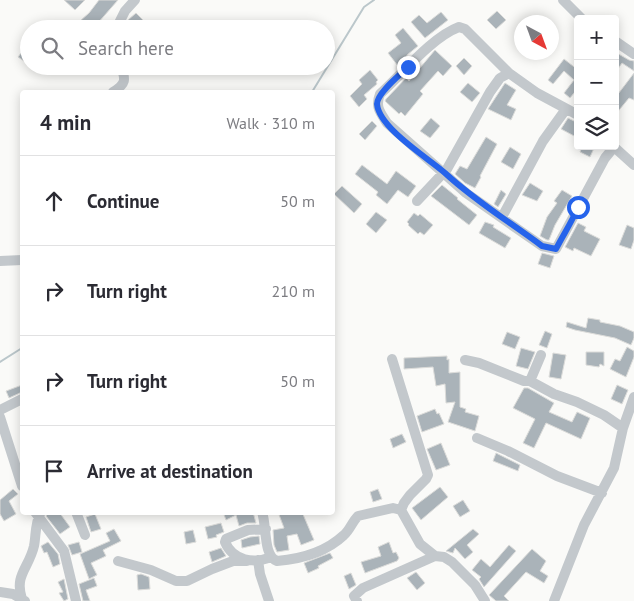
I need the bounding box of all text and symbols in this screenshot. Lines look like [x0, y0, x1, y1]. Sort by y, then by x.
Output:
north arrow [514, 15, 559, 60]
map controls [574, 15, 619, 150]
button: + [574, 15, 619, 60]
search box [20, 20, 335, 75]
icon: search [38, 34, 66, 62]
text: Search here [78, 36, 174, 60]
route end [397, 56, 420, 79]
button: − [574, 60, 619, 105]
button: layers [574, 105, 619, 150]
text: 4 min [40, 109, 91, 136]
text: Walk · 310 m [226, 113, 315, 133]
icon: ahead [40, 187, 68, 215]
text: Continue [87, 189, 159, 213]
text: 50 m [280, 191, 315, 211]
route start [567, 196, 590, 219]
icon: right [40, 277, 68, 305]
text: Turn right [87, 279, 167, 303]
text: 210 m [272, 281, 315, 301]
icon: right [40, 367, 68, 395]
text: Turn right [87, 369, 167, 393]
text: 50 m [280, 371, 315, 391]
icon: arrive [40, 457, 68, 485]
text: Arrive at destination [87, 459, 253, 483]

